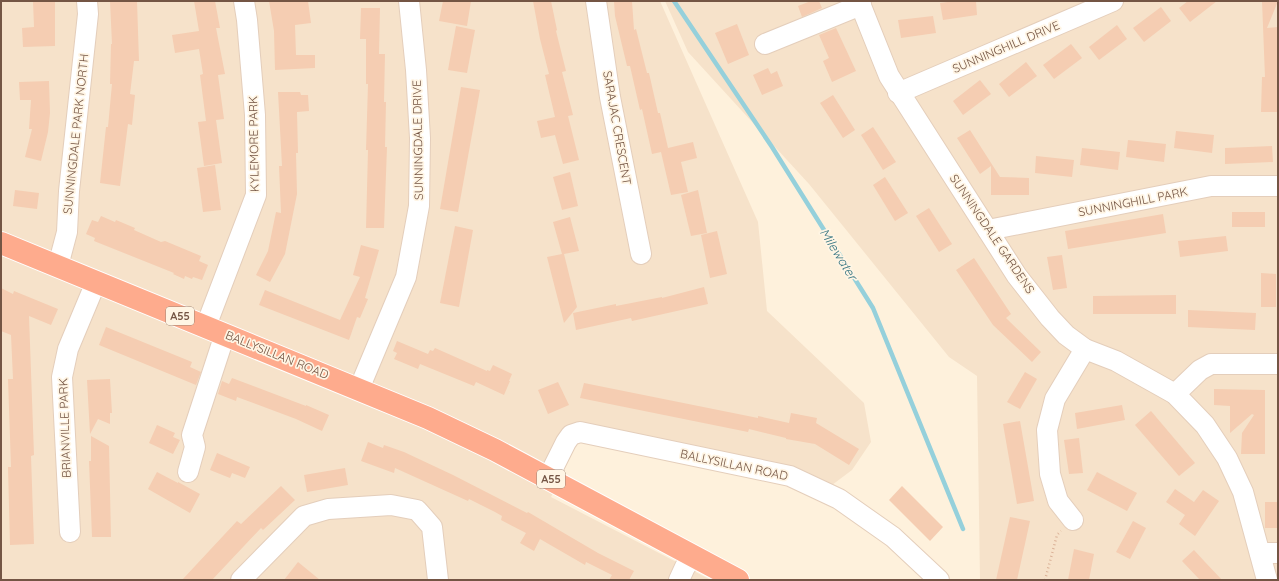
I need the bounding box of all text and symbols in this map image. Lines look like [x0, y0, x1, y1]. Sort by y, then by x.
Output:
street label: SUNNINGHILL DRIVE [950, 17, 1062, 76]
street label: SUNNINGDALE PARK NORTH [60, 53, 91, 215]
street label: SARAJAC CRESCENT [600, 70, 635, 186]
street label: SUNNINGDALE DRIVE [409, 80, 426, 200]
street label: KYLEMORE PARK [245, 96, 262, 192]
street label: SUNNINGDALE GARDENS [947, 171, 1038, 296]
street label: SUNNINGHILL PARK [1077, 184, 1189, 219]
water label: Milewater [817, 225, 862, 285]
road number: A55 [166, 307, 194, 325]
street label: BALLYSILLAN ROAD [223, 327, 331, 382]
street label: BRIANVILLE PARK [55, 378, 74, 478]
street label: BALLYSILLAN ROAD [679, 446, 790, 483]
road number: A55 [537, 470, 565, 488]

